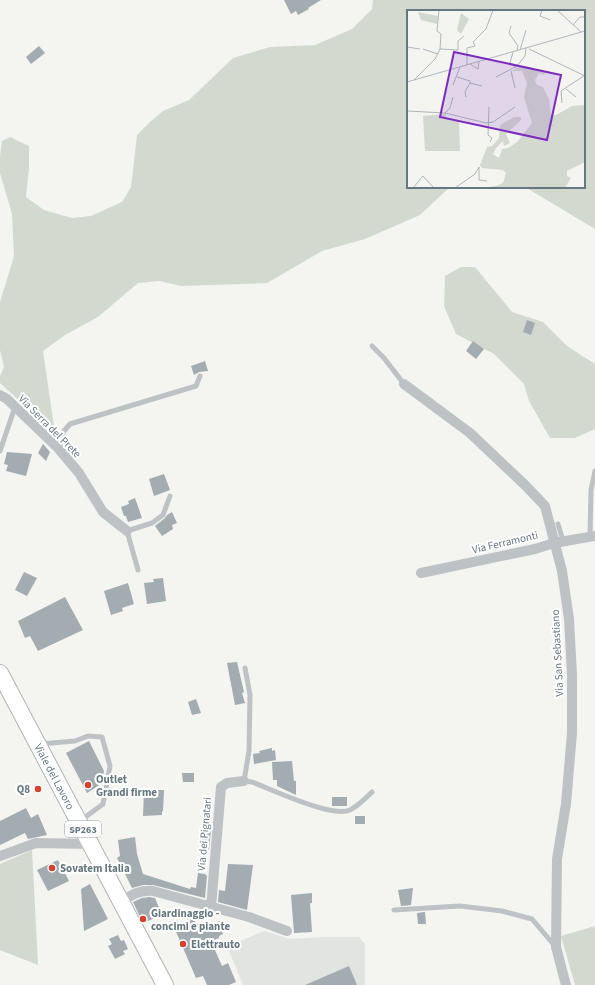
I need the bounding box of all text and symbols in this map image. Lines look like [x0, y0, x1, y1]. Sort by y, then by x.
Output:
inset map [407, 10, 585, 188]
street label: Via Serra del Prete [15, 392, 85, 462]
street label: Via Ferramonti [471, 528, 540, 557]
street label: Via San Sebastiano [548, 609, 567, 697]
street label: Viale del Lavoro [31, 741, 78, 812]
place label: Outlet Grandi firme [96, 772, 157, 800]
marker: Outlet Grandi firme [83, 780, 93, 790]
place label: Q8 [17, 782, 30, 797]
marker: Q8 [33, 784, 43, 794]
street label: Via dei Pignatari [194, 797, 215, 872]
road number: SP263 [65, 821, 101, 837]
place label: Sovatem Italia [60, 861, 130, 876]
marker: Sovatem Italia [47, 863, 57, 873]
place label: Giardinaggio - concimi e piante [151, 906, 230, 934]
marker: Giardinaggio - concimi e piante [138, 914, 148, 924]
place label: Elettrauto [191, 937, 240, 952]
marker: Elettrauto [178, 939, 188, 949]

